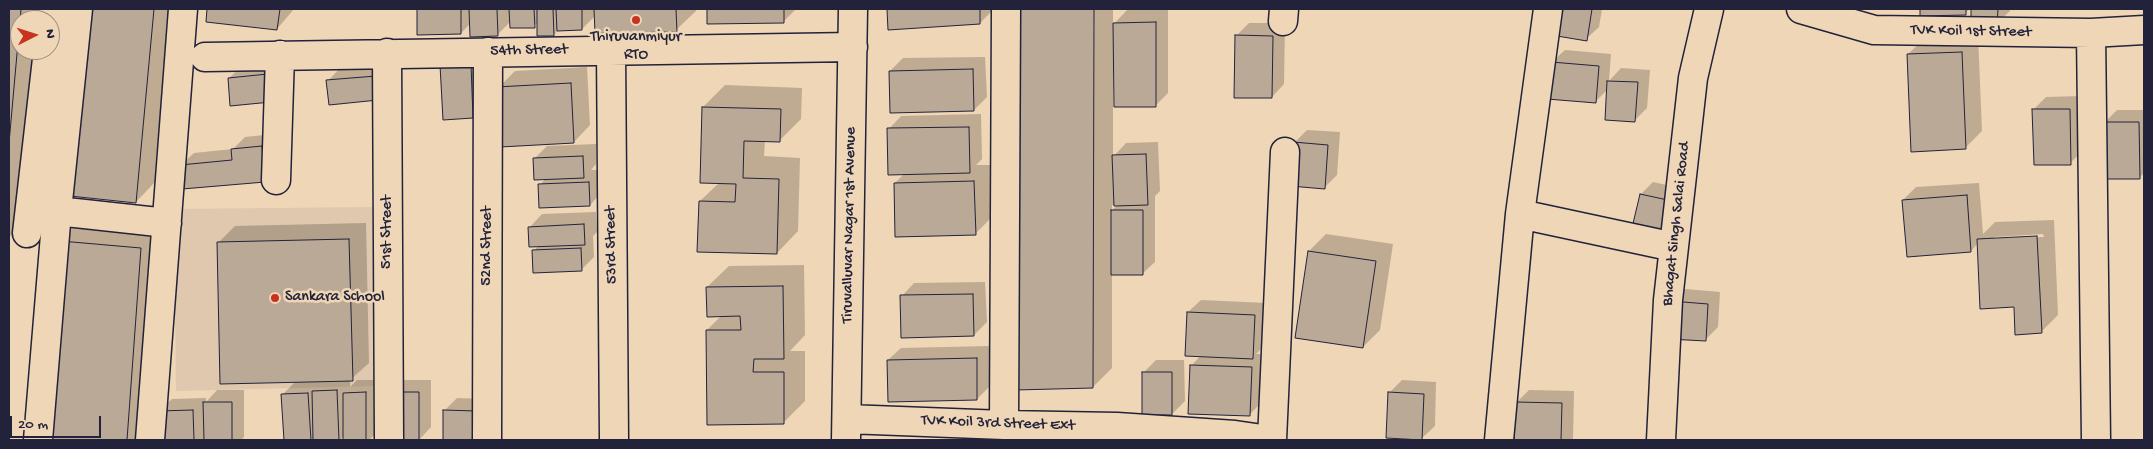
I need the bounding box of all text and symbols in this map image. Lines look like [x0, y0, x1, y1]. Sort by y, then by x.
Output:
north arrow [10, 10, 60, 60]
marker: Thiruvanmiyur RTO [630, 14, 642, 26]
street label: TVK Koil 1st Street [1910, 21, 2032, 43]
text: N [41, 28, 58, 39]
place label: Thiruvanmiyur RTO [591, 28, 681, 66]
street label: 54th Street [490, 41, 568, 61]
street label: Tiruvalluvar Nagar 1st Avenue [839, 127, 861, 323]
street label: Bhagat Singh Salai Road [1659, 141, 1695, 307]
street label: 51st Street [378, 195, 398, 269]
street label: 52nd Street [478, 206, 498, 286]
street label: 53rd Street [602, 206, 622, 284]
place label: Sankara School [285, 288, 385, 308]
marker: Sankara School [269, 292, 281, 304]
scale bar [12, 406, 104, 438]
street label: TVK Koil 3rd Street Ext [921, 412, 1075, 436]
text: 20 m [18, 416, 48, 434]

